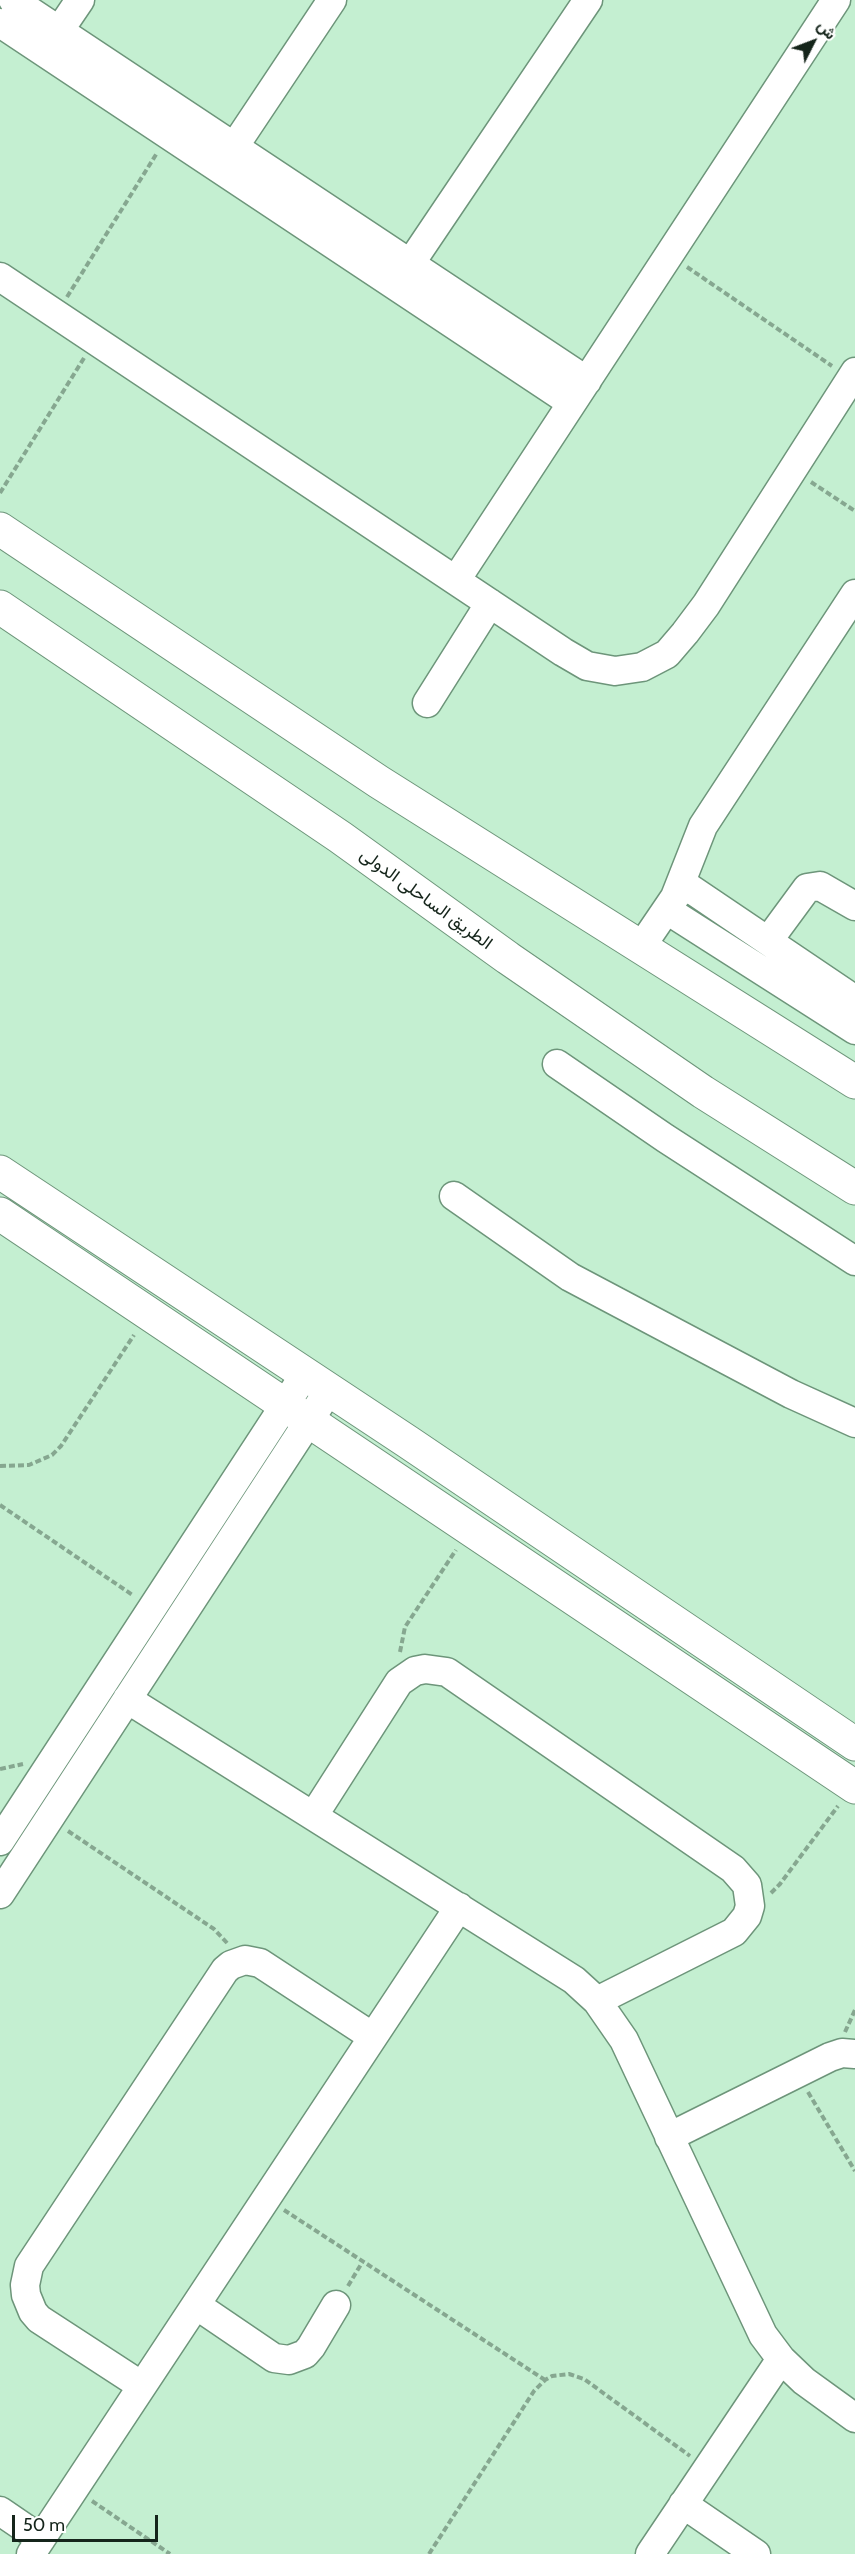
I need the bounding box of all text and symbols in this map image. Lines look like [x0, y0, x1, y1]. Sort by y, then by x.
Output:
north arrow [783, 12, 843, 72]
text: ش [813, 16, 840, 43]
street label: الطريق الساحلى الدولى [356, 844, 496, 954]
scale bar [15, 2503, 160, 2541]
text: 50 m [23, 2514, 65, 2536]

